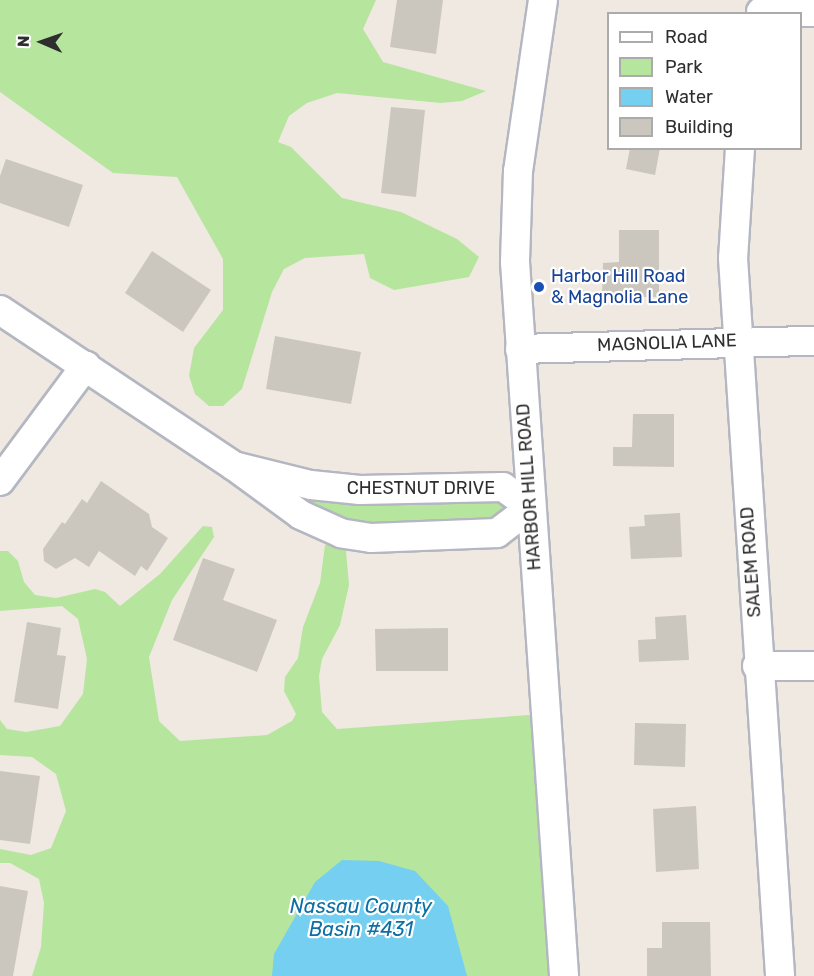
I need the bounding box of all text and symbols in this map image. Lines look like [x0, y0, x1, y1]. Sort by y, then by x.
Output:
north arrow [12, 12, 72, 72]
legend [607, 12, 802, 150]
text: Road [665, 26, 708, 48]
text: N [14, 35, 33, 47]
text: Park [665, 56, 702, 78]
text: Water [665, 86, 713, 108]
text: Building [665, 116, 733, 138]
place label: Harbor Hill Road & Magnolia Lane [551, 266, 688, 308]
marker: Harbor Hill Road & Magnolia Lane [532, 280, 546, 294]
street label: MAGNOLIA LANE [597, 330, 737, 356]
street label: HARBOR HILL ROAD [512, 403, 546, 571]
street label: CHESTNUT DRIVE [347, 477, 495, 499]
street label: SALEM ROAD [736, 506, 766, 618]
water label: Nassau County Basin #431 [290, 895, 432, 942]

